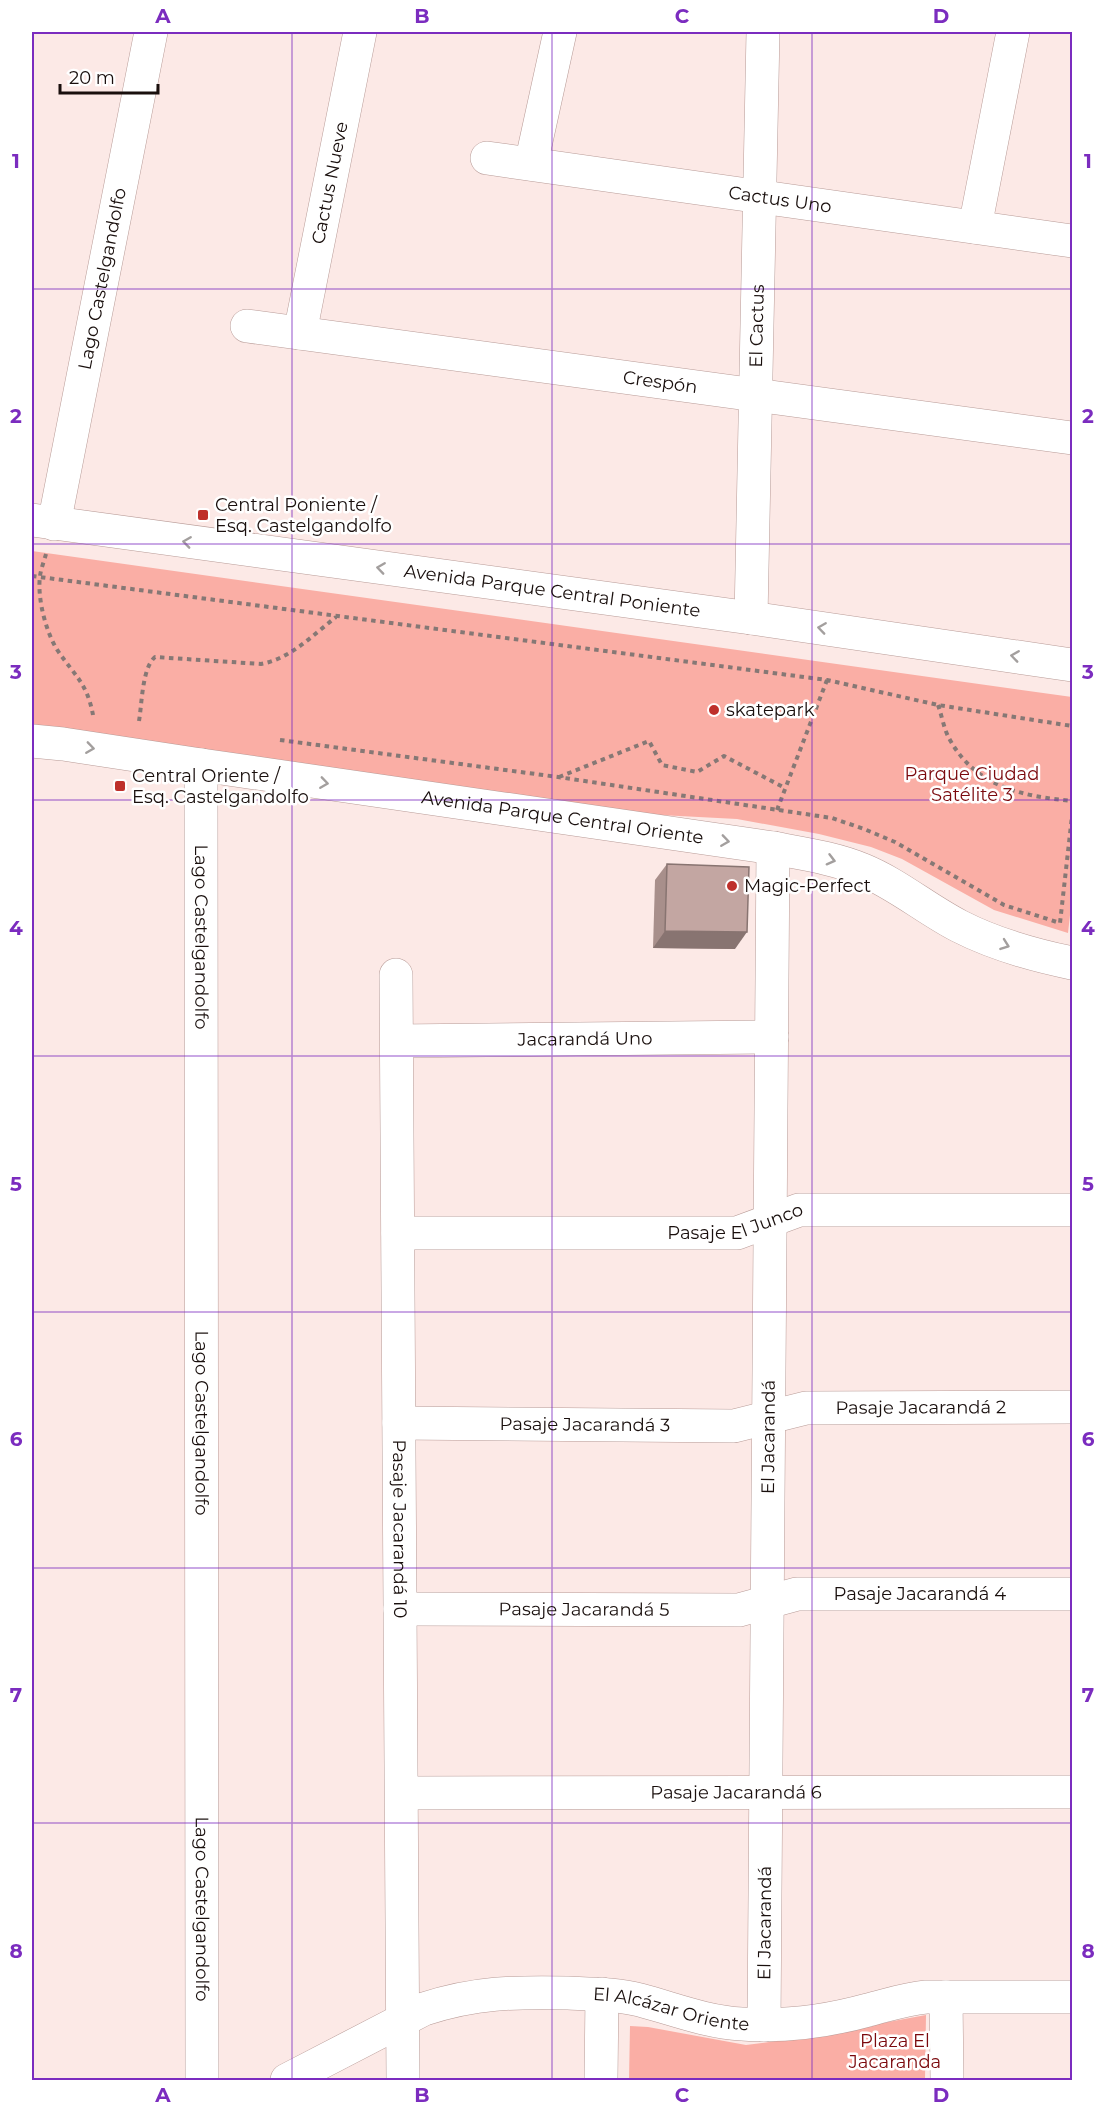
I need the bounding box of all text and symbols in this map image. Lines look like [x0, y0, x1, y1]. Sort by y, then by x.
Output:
text: A [154, 4, 171, 28]
text: B [414, 4, 430, 28]
text: C [675, 4, 690, 28]
text: D [933, 4, 949, 28]
scale bar [60, 57, 158, 95]
text: 20 m [69, 67, 115, 89]
street label: Cactus Nueve [307, 120, 353, 246]
text: 1 [12, 149, 20, 173]
text: 1 [1084, 149, 1092, 173]
street label: Cactus Uno [727, 181, 833, 218]
street label: Lago Castelgandolfo [74, 186, 131, 372]
street label: El Cactus [745, 284, 769, 368]
street label: Crespón [622, 366, 699, 398]
text: 2 [10, 404, 22, 428]
text: 2 [1082, 404, 1094, 428]
place label: Central Poniente / Esq. Castelgandolfo [215, 494, 392, 537]
marker: Central Poniente / Esq. Castelgandolfo [196, 508, 210, 522]
one-way arrow [183, 536, 192, 548]
street label: Avenida Parque Central Poniente [403, 560, 702, 622]
one-way arrow [376, 562, 385, 575]
one-way arrow [817, 623, 826, 635]
one-way arrow [1010, 651, 1019, 663]
text: 3 [9, 660, 22, 684]
text: 3 [1081, 660, 1094, 684]
place label: skatepark [726, 699, 815, 721]
marker: skatepark [707, 703, 721, 717]
one-way arrow [85, 741, 94, 753]
park label: Parque Ciudad Satélite 3 [905, 763, 1039, 806]
place label: Central Oriente / Esq. Castelgandolfo [132, 765, 309, 808]
one-way arrow [319, 776, 329, 789]
marker: Central Oriente / Esq. Castelgandolfo [113, 779, 127, 793]
street label: Avenida Parque Central Oriente [420, 786, 705, 849]
one-way arrow [720, 835, 729, 847]
street label: Lago Castelgandolfo [190, 844, 212, 1030]
one-way arrow [826, 852, 836, 865]
place label: Magic-Perfect [744, 875, 871, 897]
marker: Magic-Perfect [725, 879, 739, 893]
text: 4 [9, 916, 23, 940]
text: 4 [1081, 916, 1095, 940]
one-way arrow [999, 938, 1010, 950]
street label: Jacarandá Uno [516, 1027, 653, 1051]
text: 5 [10, 1172, 22, 1196]
text: 5 [1082, 1172, 1094, 1196]
street label: Pasaje El Junco [667, 1198, 806, 1244]
street label: Lago Castelgandolfo [190, 1330, 213, 1516]
street label: El Jacarandá [757, 1380, 780, 1494]
street label: Pasaje Jacarandá 2 [835, 1396, 1006, 1419]
street label: Pasaje Jacarandá 3 [500, 1413, 670, 1436]
text: 6 [10, 1427, 23, 1451]
text: 6 [1082, 1427, 1095, 1451]
street label: Pasaje Jacarandá 10 [388, 1439, 411, 1619]
street label: Pasaje Jacarandá 4 [834, 1583, 1006, 1605]
street label: Pasaje Jacarandá 5 [499, 1598, 669, 1621]
text: 7 [10, 1683, 22, 1707]
text: 7 [1082, 1683, 1094, 1707]
street label: Pasaje Jacarandá 6 [650, 1781, 822, 1804]
street label: Lago Castelgandolfo [191, 1816, 213, 2002]
street label: El Jacarandá [753, 1866, 776, 1980]
text: 8 [9, 1939, 23, 1963]
text: 8 [1081, 1939, 1095, 1963]
street label: El Alcázar Oriente [592, 1983, 750, 2035]
park label: Plaza El Jacaranda [848, 2030, 941, 2073]
text: A [154, 2083, 171, 2107]
text: B [414, 2083, 430, 2107]
text: C [675, 2083, 690, 2107]
text: D [933, 2083, 949, 2107]

